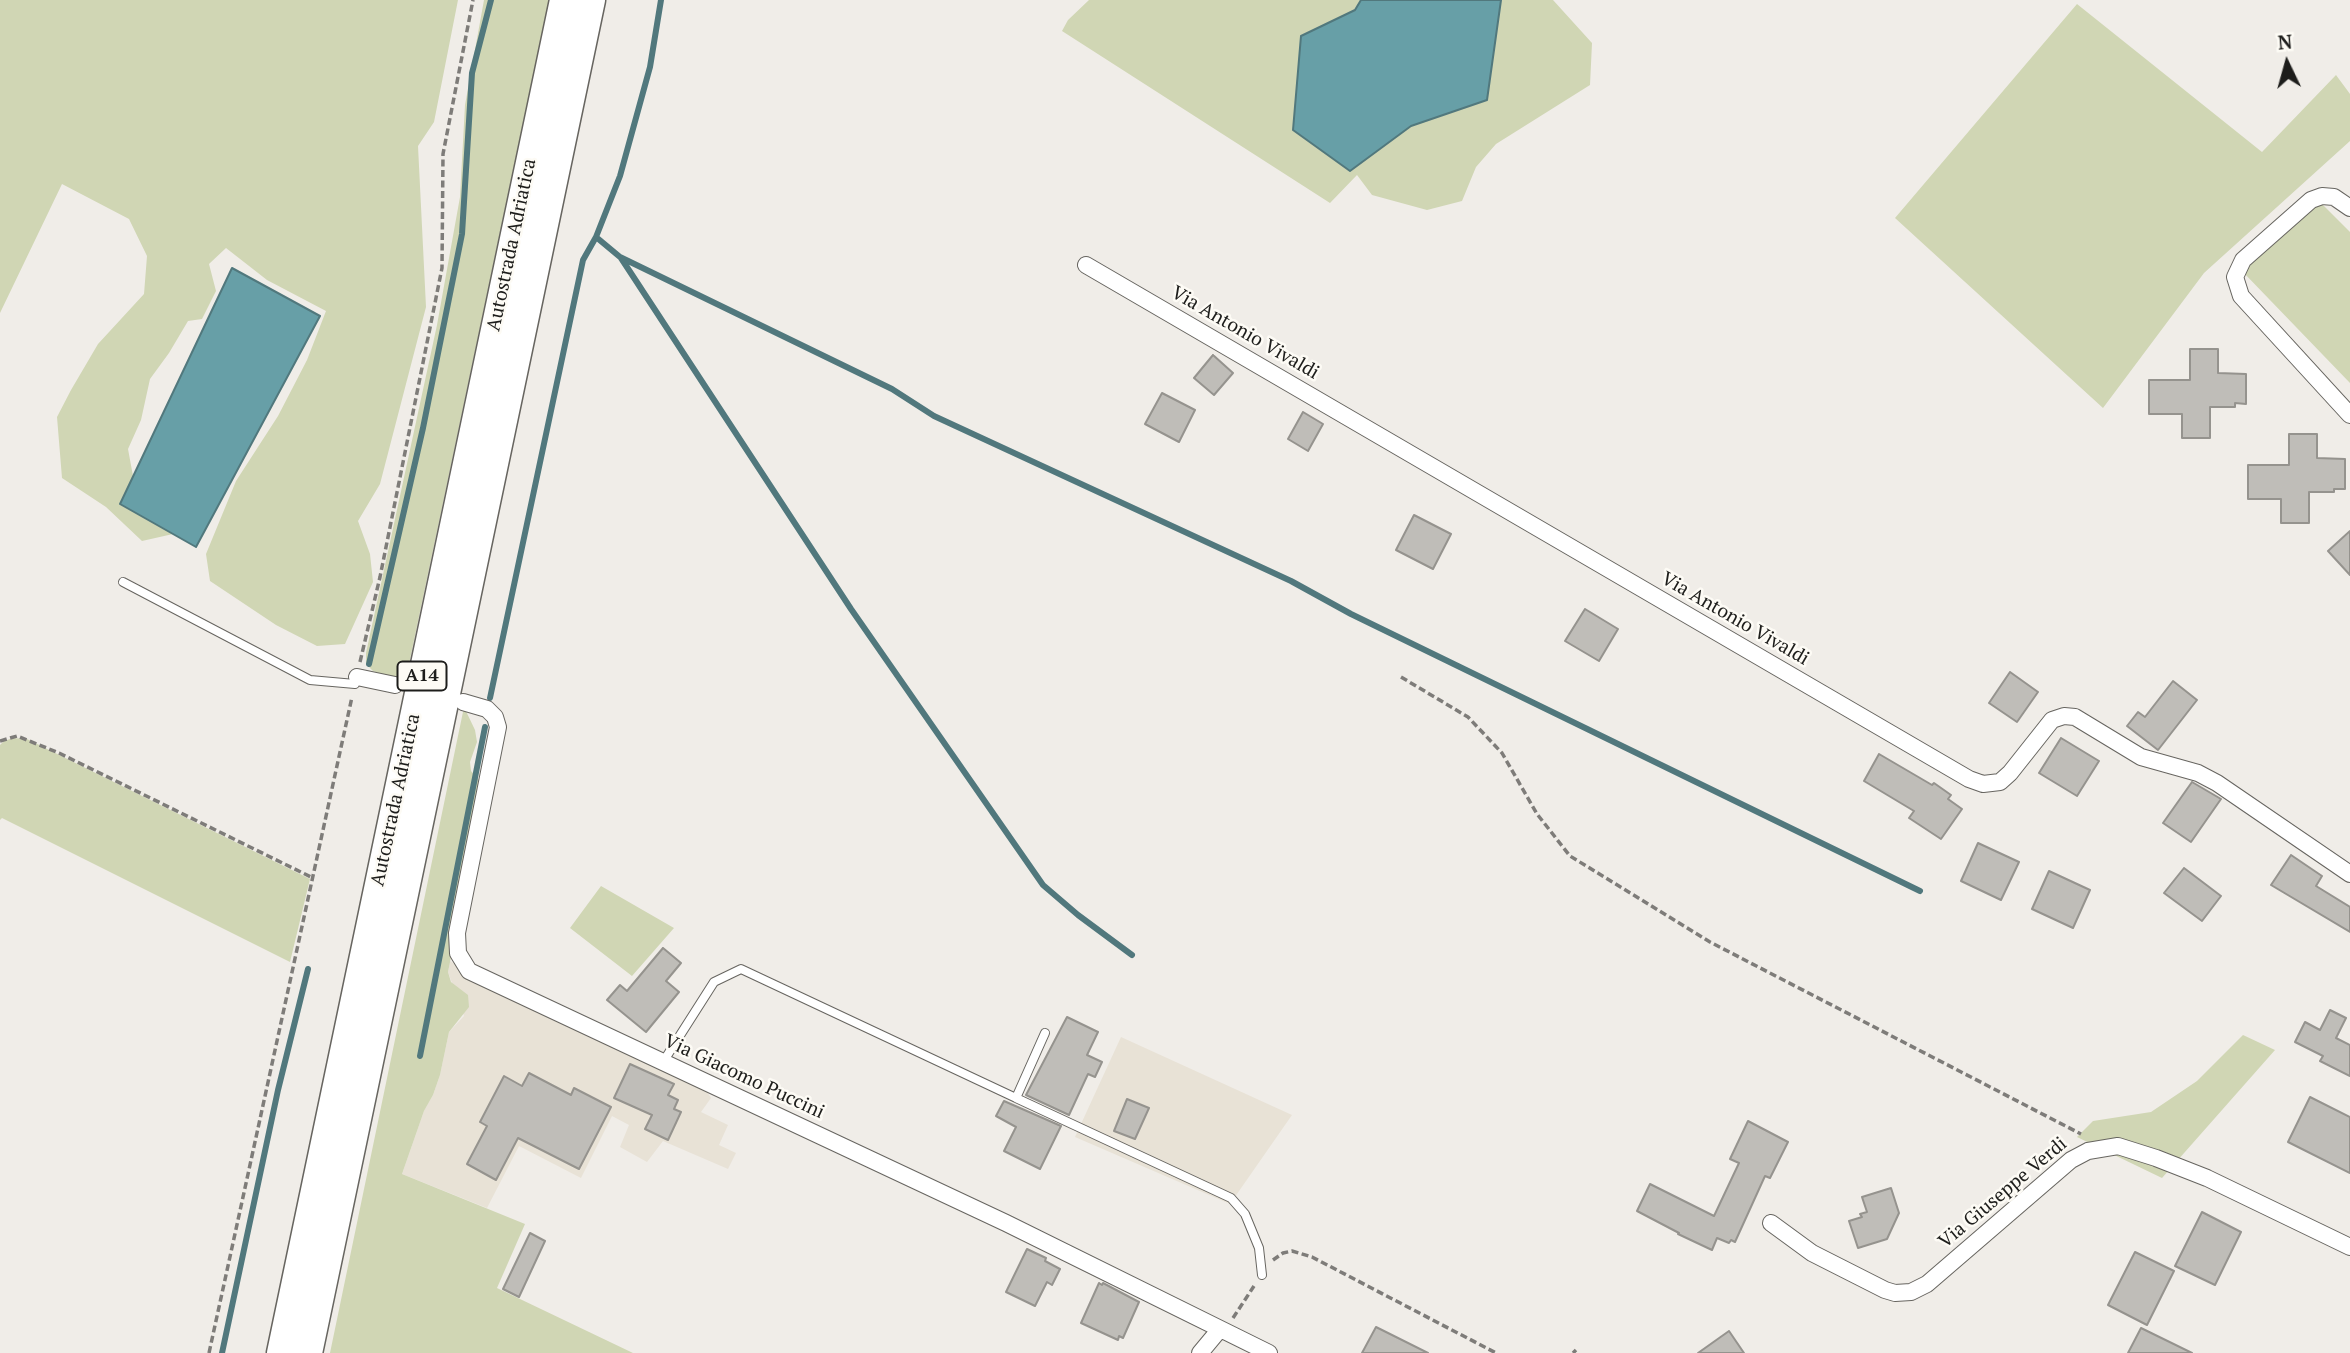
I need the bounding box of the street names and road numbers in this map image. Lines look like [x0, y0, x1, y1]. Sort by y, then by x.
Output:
street label: Autostrada Adriatica [483, 157, 541, 333]
street label: Via Antonio Vivaldi [1167, 281, 1323, 385]
street label: Via Antonio Vivaldi [1657, 567, 1813, 671]
road number: A14 [398, 662, 446, 690]
street label: Autostrada Adriatica [367, 712, 425, 888]
street label: Via Giacomo Puccini [660, 1030, 828, 1124]
street label: Via Giuseppe Verdi [1934, 1133, 2072, 1253]

